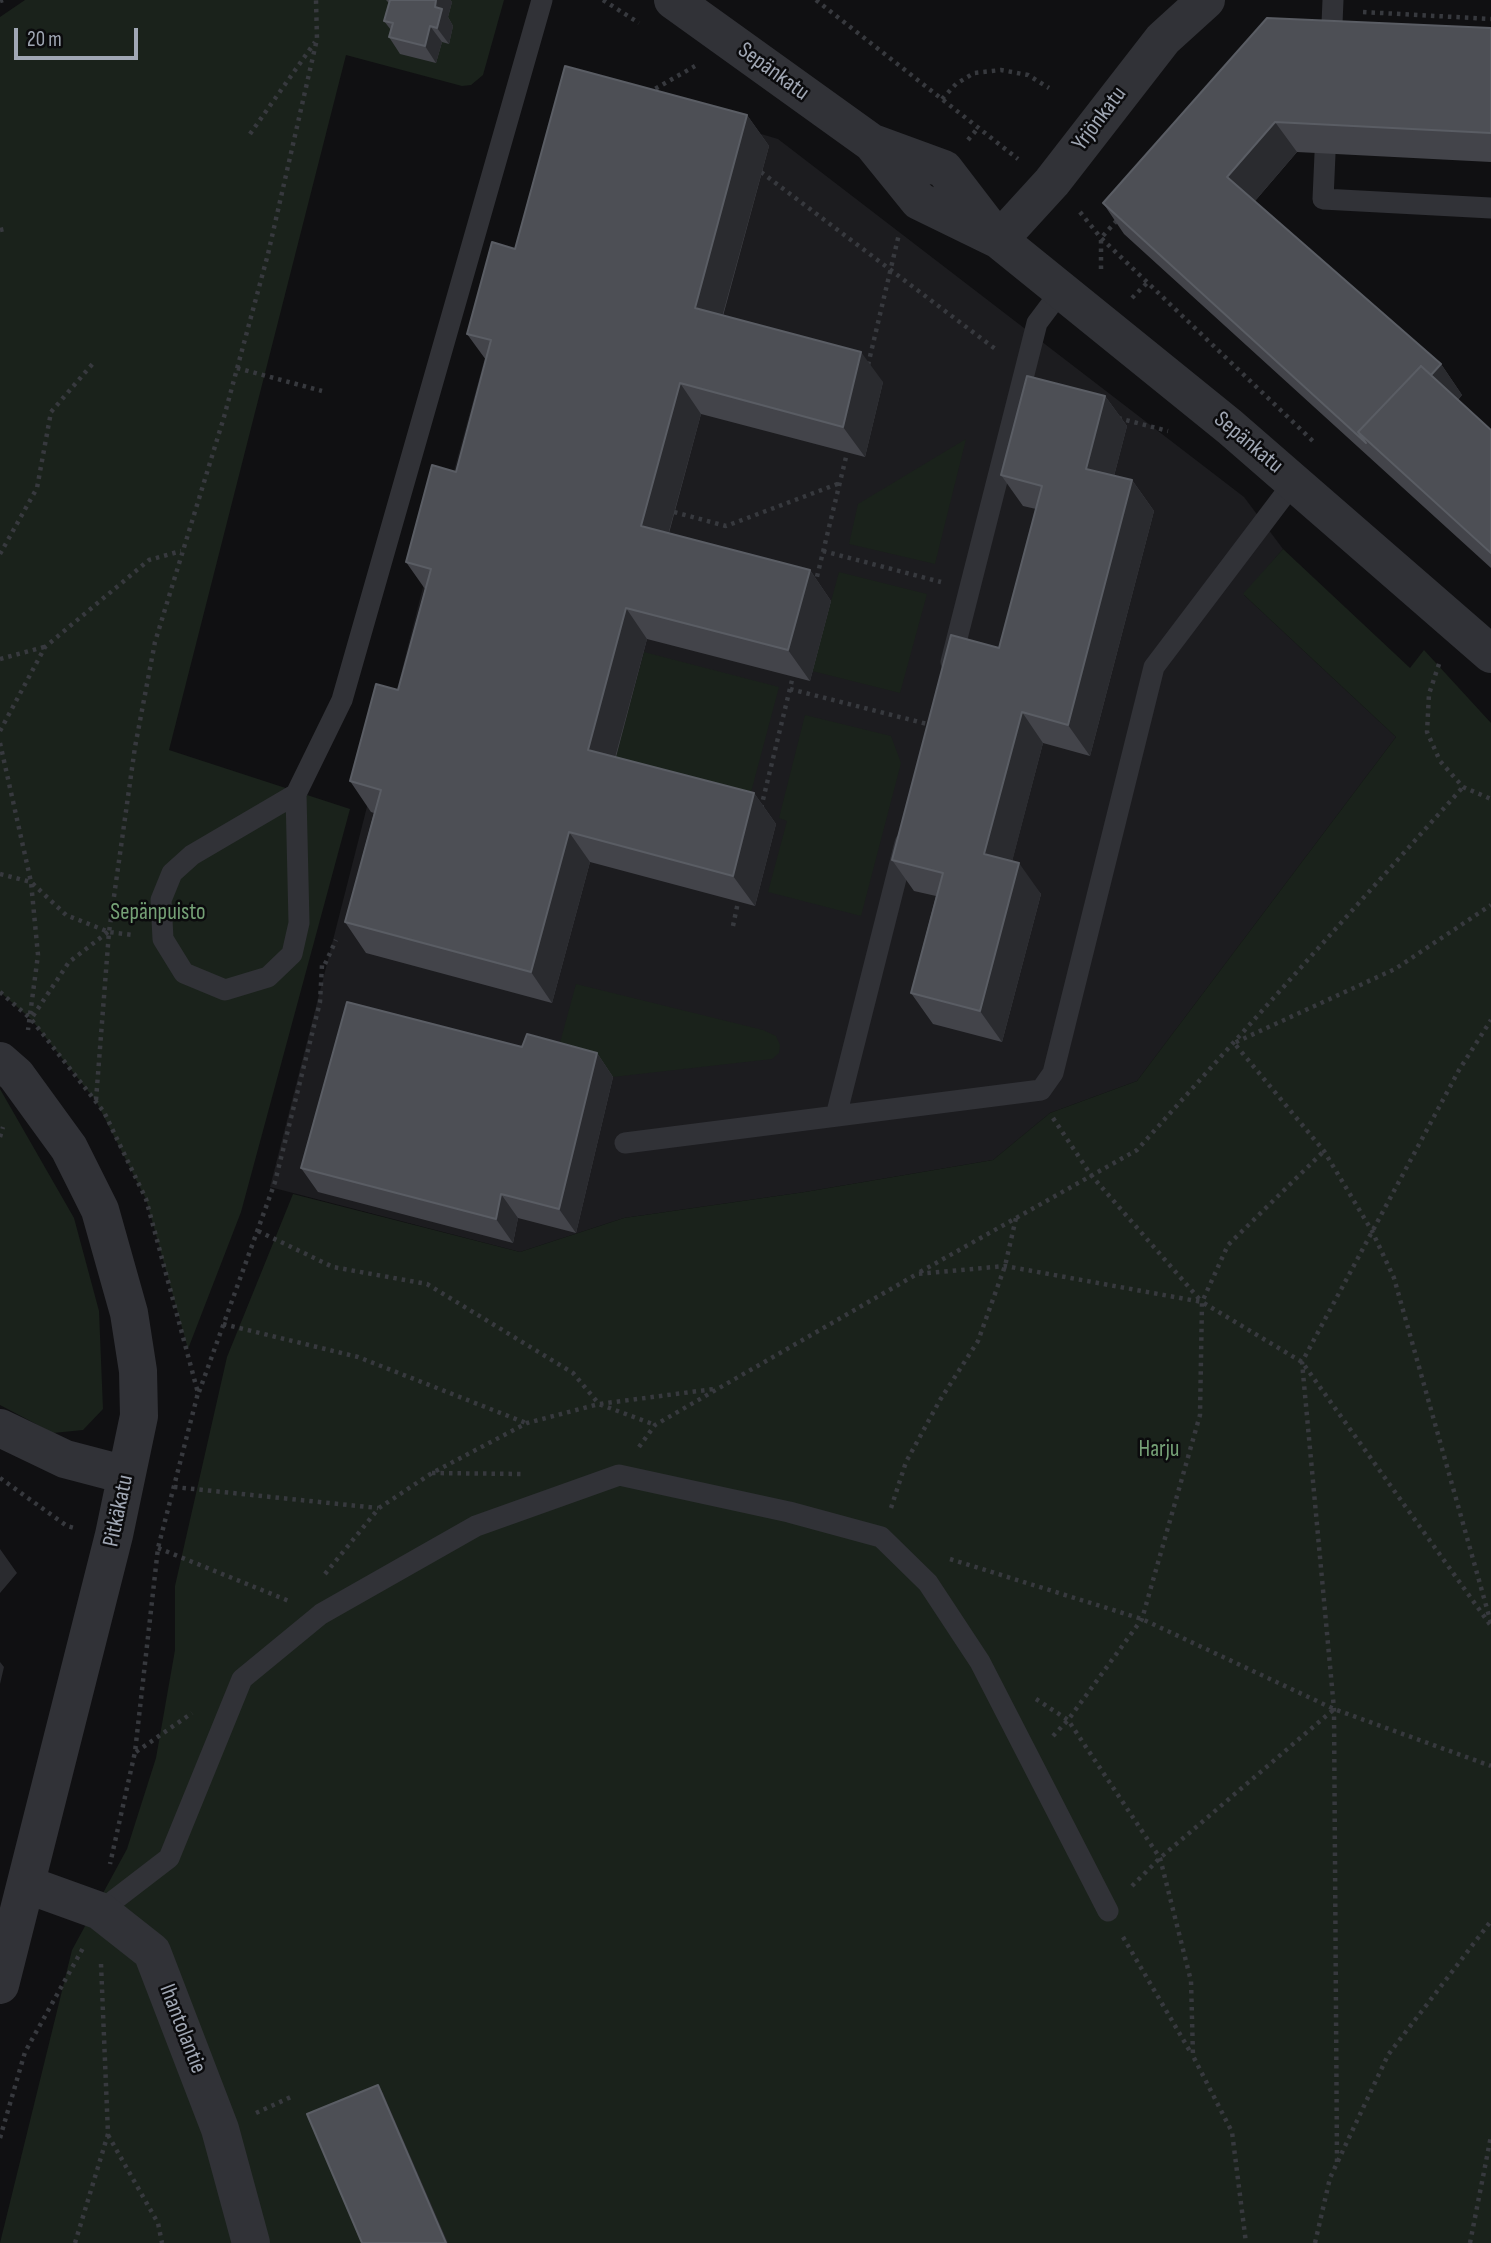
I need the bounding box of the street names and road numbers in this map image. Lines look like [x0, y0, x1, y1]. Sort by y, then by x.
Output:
street label: Sepänkatu [732, 37, 814, 107]
street label: Yrjönkatu [1067, 82, 1133, 156]
street label: Sepänkatu [1208, 406, 1288, 480]
street label: Pitkäkatu [98, 1472, 140, 1550]
street label: Ihantolantie [152, 1980, 212, 2078]

